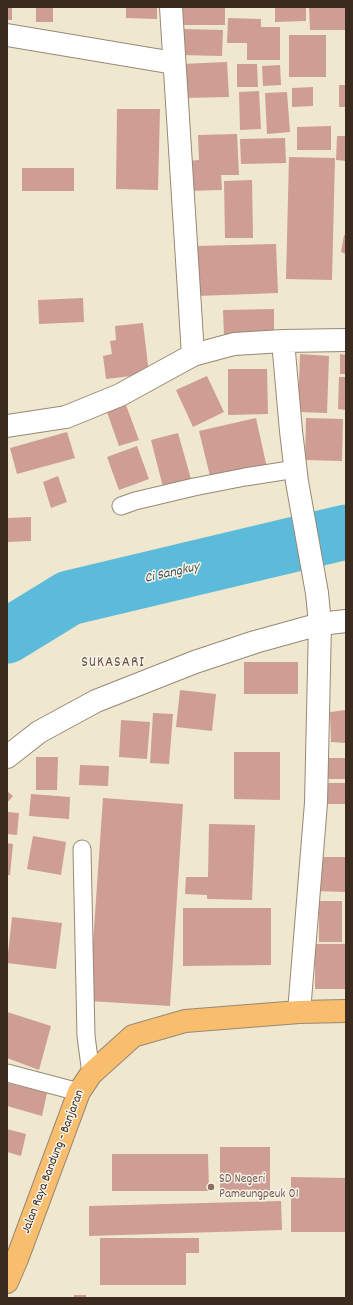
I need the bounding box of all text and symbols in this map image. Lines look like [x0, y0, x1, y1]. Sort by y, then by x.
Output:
water label: Ci Sangkuy [143, 560, 201, 588]
district label: SUKASARI [81, 655, 145, 673]
street label: Jalan Raya Bandung - Banjaran [19, 1088, 89, 1236]
place label: SD Negeri Pameungpeuk 01 [219, 1172, 299, 1203]
marker: SD Negeri Pameungpeuk 01 [206, 1182, 216, 1192]

